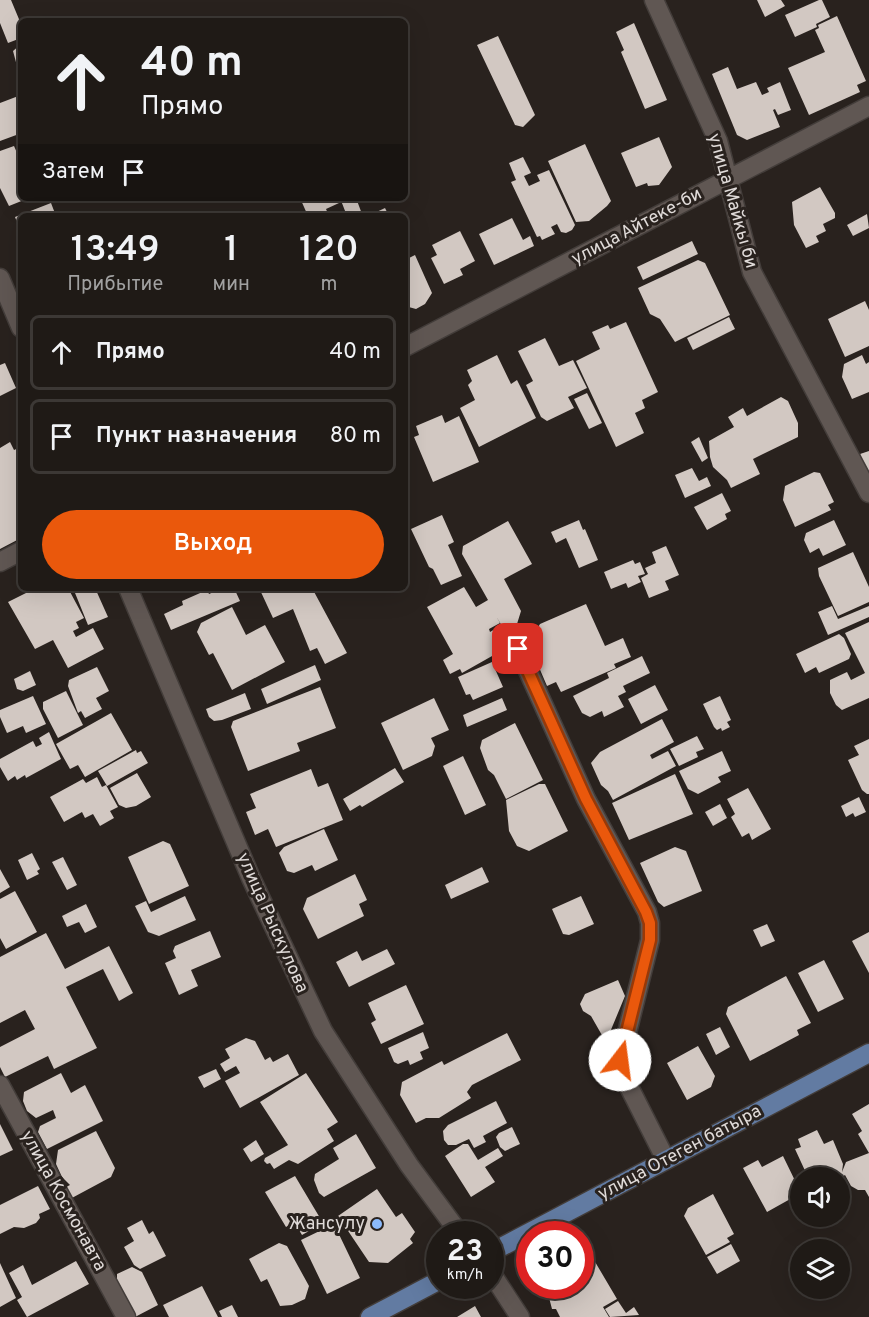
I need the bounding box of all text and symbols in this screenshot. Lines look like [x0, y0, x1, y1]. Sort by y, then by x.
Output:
text: 40 m [141, 38, 243, 91]
icon: ahead [42, 42, 120, 120]
text: Прямо [141, 90, 223, 124]
street label: улица Майкы би [702, 131, 762, 271]
icon: arrive [117, 156, 150, 189]
text: Затем [42, 159, 105, 186]
street label: улица Айтеке-би [568, 183, 706, 271]
text: 13:49 [71, 228, 160, 274]
text: 1 [224, 228, 238, 274]
text: 120 [299, 228, 359, 274]
text: Прибытие [67, 272, 163, 298]
text: мин [213, 272, 250, 298]
text: m [320, 272, 337, 298]
icon: ahead [45, 336, 78, 369]
text: Прямо [96, 339, 165, 366]
text: 40 m [329, 339, 381, 366]
icon: arrive [45, 420, 78, 453]
text: Пункт назначения [96, 423, 297, 450]
text: 80 m [330, 423, 381, 450]
button: Выход [42, 510, 384, 579]
pin [492, 623, 543, 674]
icon: arrive [501, 632, 534, 665]
street label: улица Рыскулова [231, 849, 313, 997]
position arrow [588, 1028, 652, 1092]
street label: улица Отеген батыра [594, 1100, 766, 1206]
street label: улица Космонавта [15, 1127, 111, 1275]
map controls [790, 1167, 850, 1299]
button: sound [790, 1167, 850, 1227]
place label: Жансулу [289, 1213, 365, 1236]
marker: Жансулу [370, 1217, 384, 1231]
speed limit sign: 30 [516, 1221, 594, 1299]
text: 23 [447, 1234, 483, 1271]
button: layers [790, 1239, 850, 1299]
text: km/h [447, 1266, 483, 1285]

